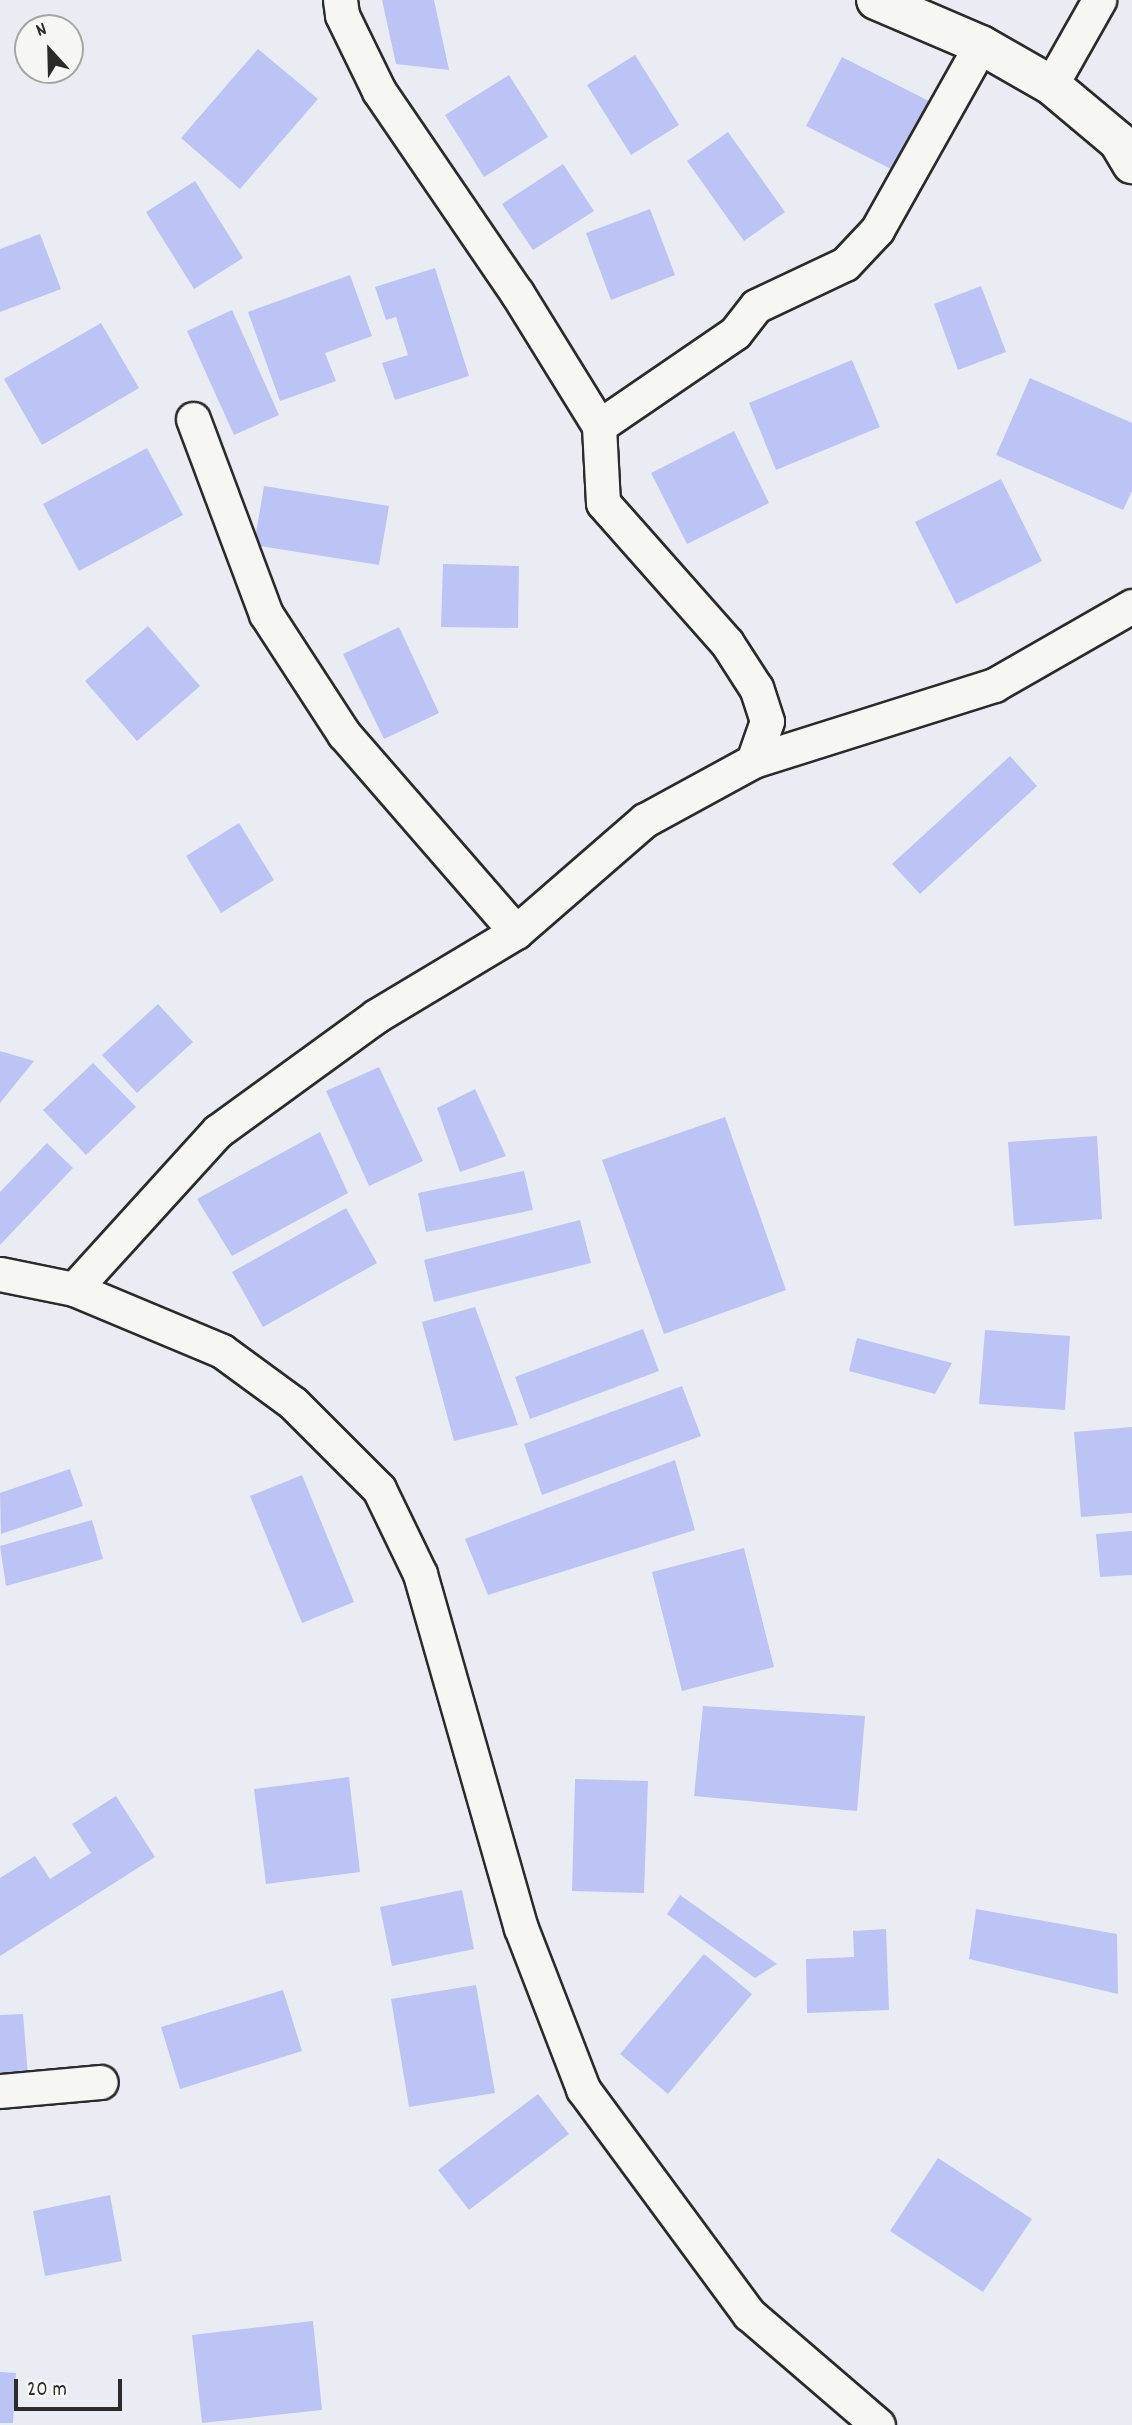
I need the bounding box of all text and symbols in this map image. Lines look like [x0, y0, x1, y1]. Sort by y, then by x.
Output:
north arrow [14, 14, 84, 84]
text: N [32, 17, 51, 45]
scale bar [18, 2366, 126, 2410]
text: 20 m [27, 2376, 67, 2406]

